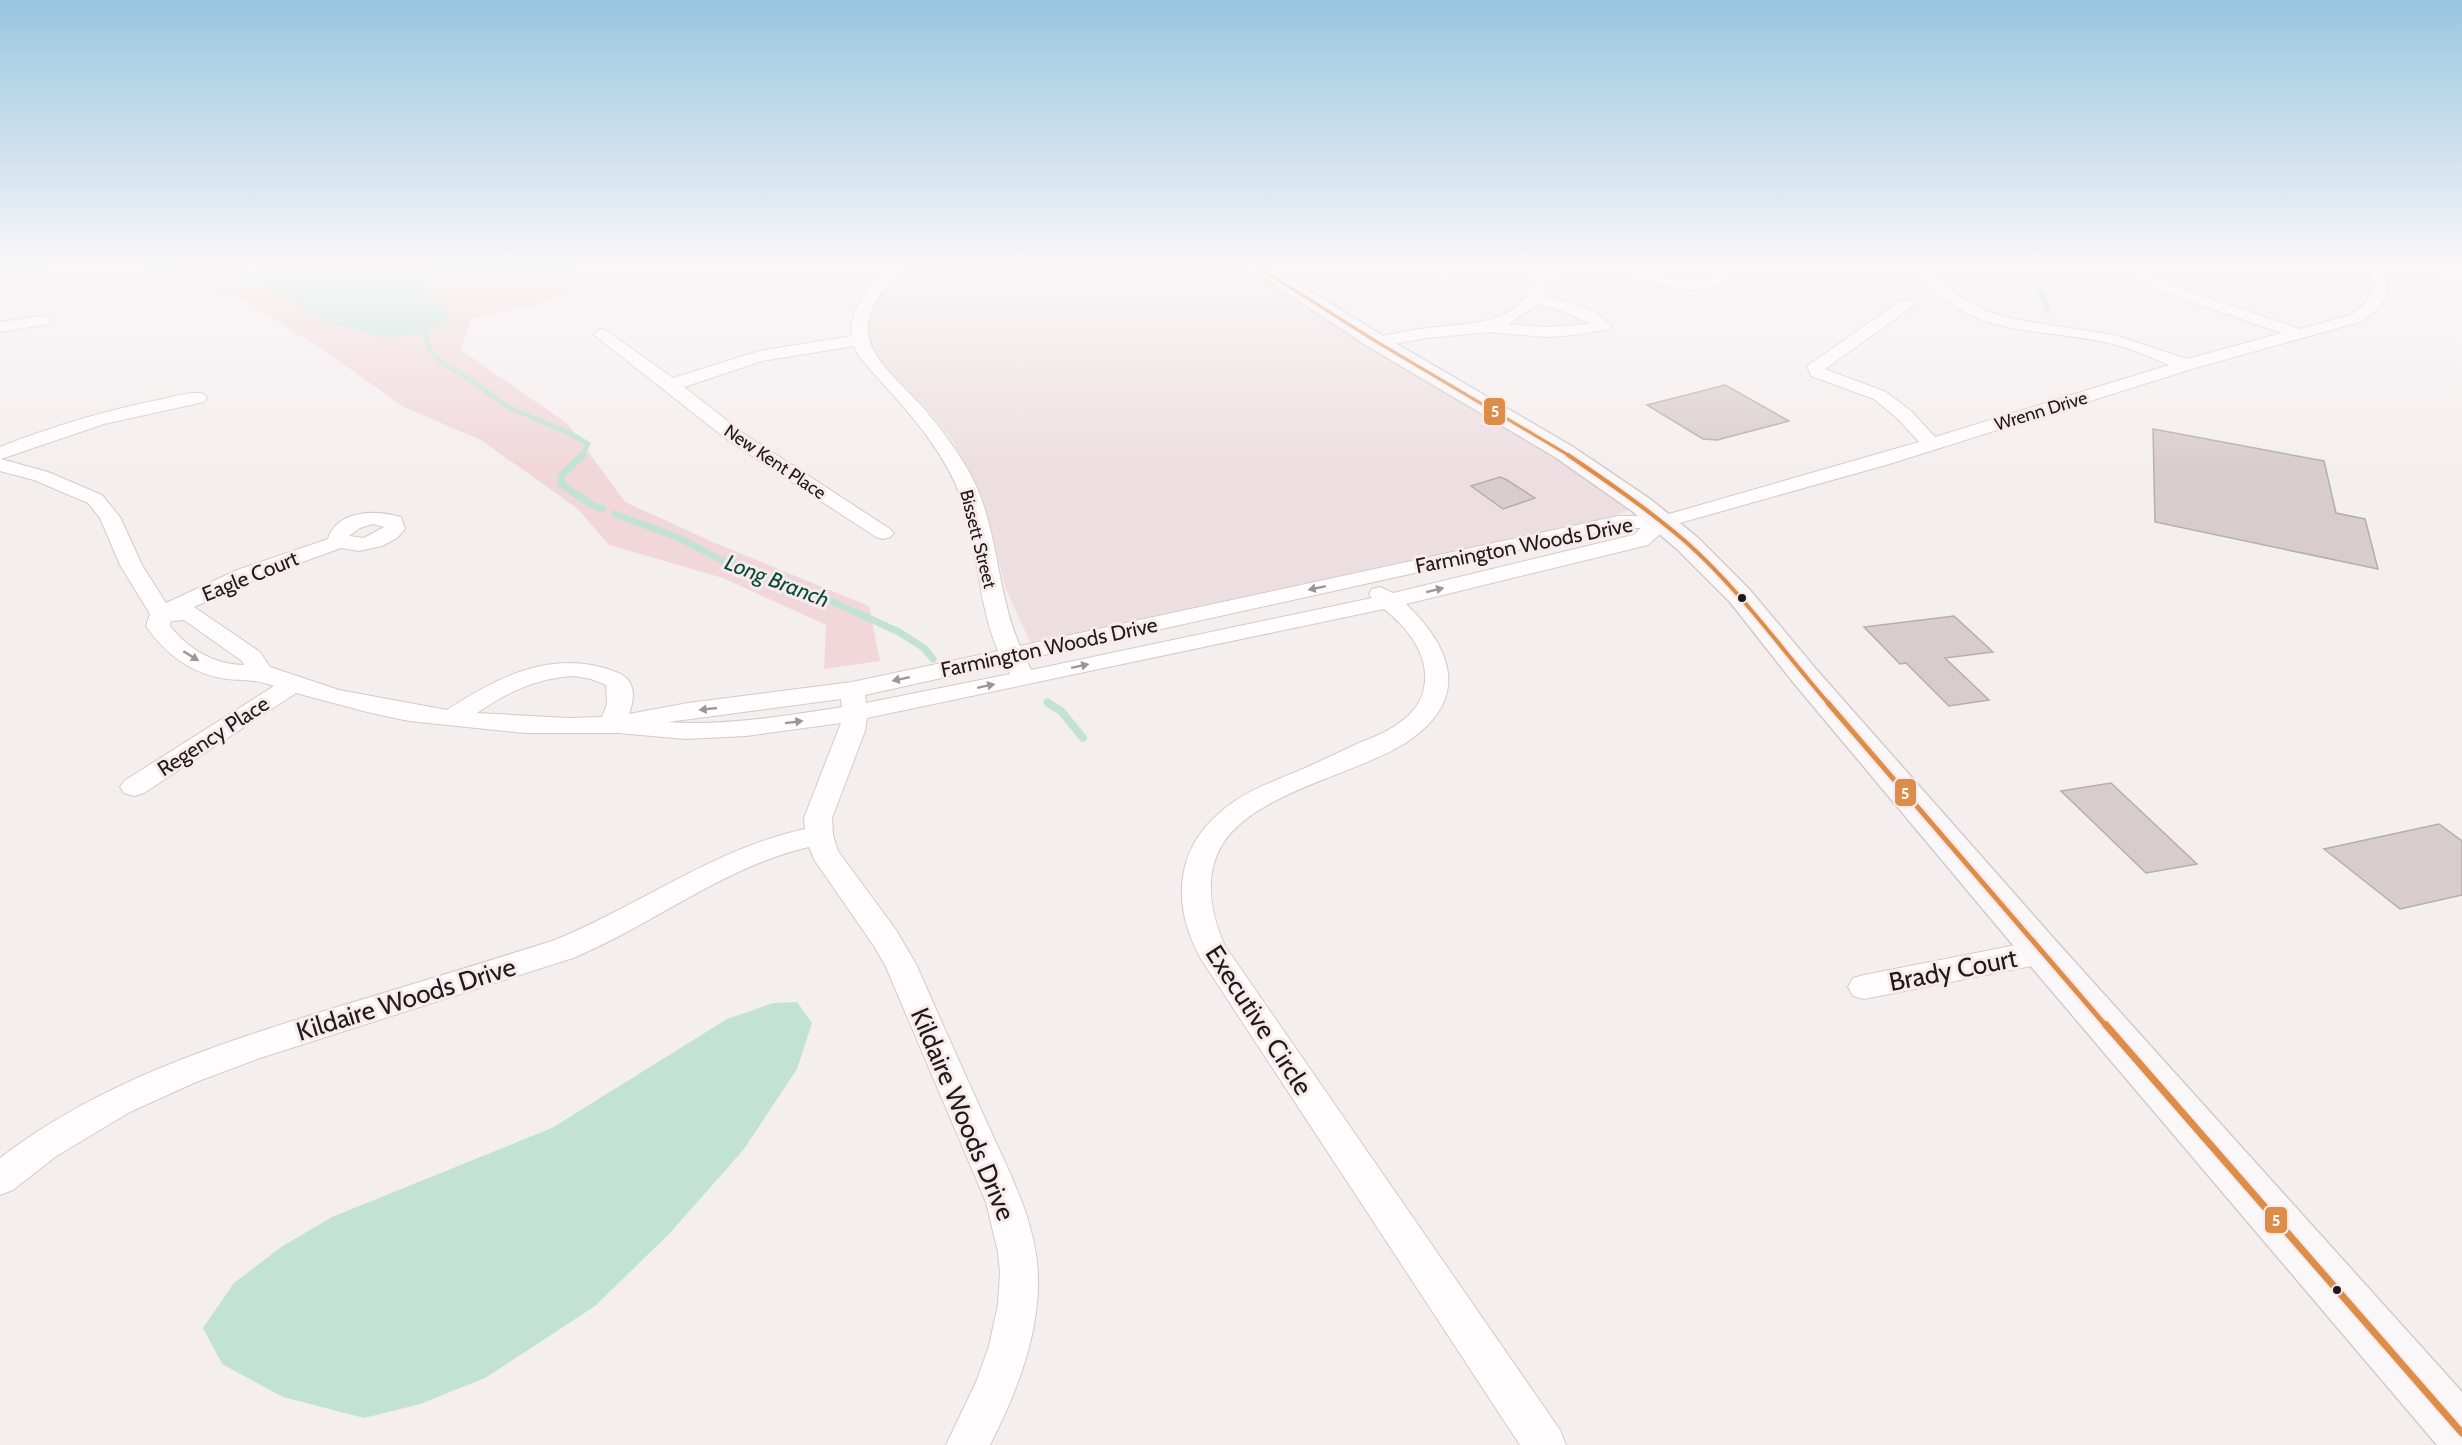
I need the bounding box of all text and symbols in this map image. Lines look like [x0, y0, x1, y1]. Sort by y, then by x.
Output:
street label: Wrenn Drive [1992, 386, 2090, 436]
line badge: 5 [1483, 397, 1506, 426]
text: 5 [1491, 402, 1499, 421]
street label: New Kent Place [720, 420, 830, 504]
street label: Bissett Street [955, 487, 1001, 591]
street label: Farmington Woods Drive [1413, 512, 1635, 578]
street label: Eagle Court [198, 545, 302, 607]
water label: Long Branch [721, 549, 833, 613]
one-way arrow [1307, 584, 1326, 593]
one-way arrow [1425, 585, 1444, 595]
unlabelled marker [1736, 592, 1748, 604]
street label: Farmington Woods Drive [938, 612, 1160, 682]
one-way arrow [183, 651, 199, 662]
one-way arrow [1070, 661, 1089, 671]
one-way arrow [892, 675, 910, 685]
one-way arrow [976, 681, 995, 691]
street label: Regency Place [153, 691, 274, 781]
one-way arrow [699, 704, 718, 714]
one-way arrow [785, 717, 804, 726]
line badge: 5 [1894, 778, 1917, 807]
text: 5 [1901, 784, 1909, 803]
street label: Executive Circle [1199, 939, 1319, 1101]
street label: Brady Court [1886, 942, 2020, 998]
street label: Kildaire Woods Drive [292, 950, 520, 1048]
street label: Kildaire Woods Drive [904, 1003, 1022, 1225]
line badge: 5 [2264, 1206, 2288, 1234]
text: 5 [2272, 1211, 2280, 1230]
unlabelled marker [2331, 1284, 2343, 1296]

